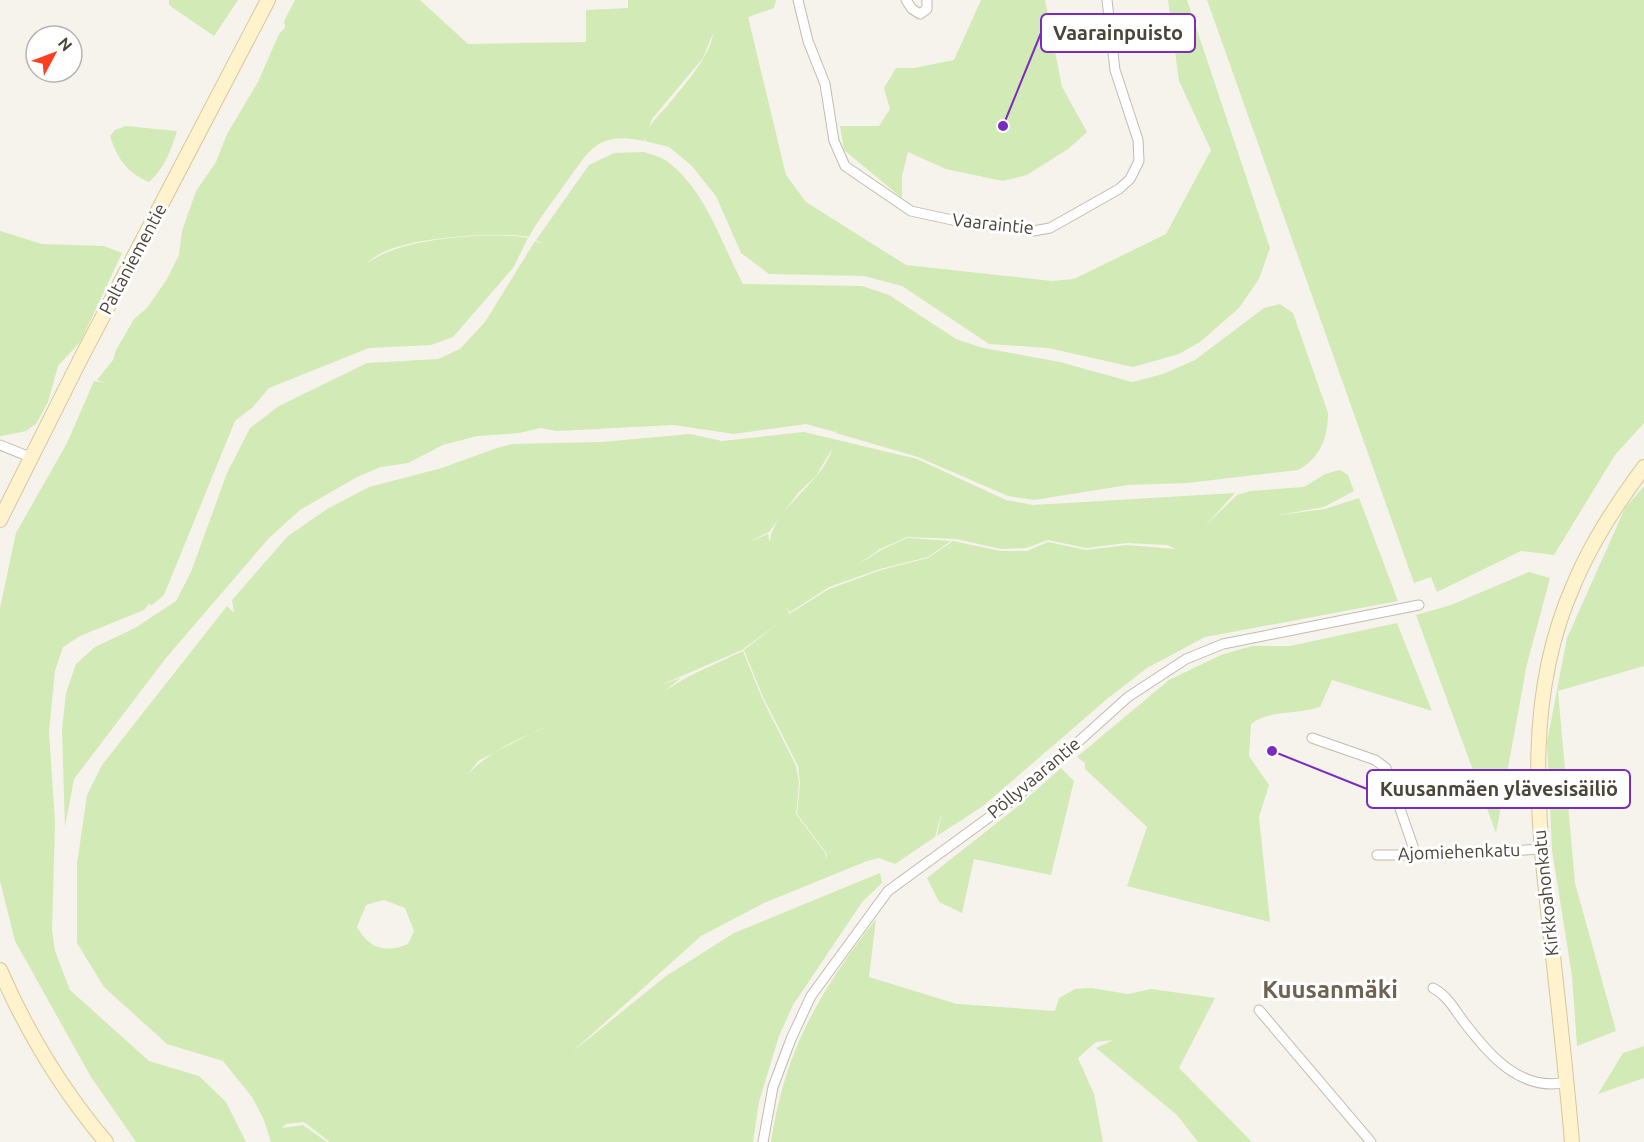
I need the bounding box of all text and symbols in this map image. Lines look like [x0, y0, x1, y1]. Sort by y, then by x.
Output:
callout: Vaarainpuisto [1041, 14, 1195, 52]
text: Vaarainpuisto [1053, 21, 1183, 44]
north arrow [24, 24, 84, 84]
text: N [55, 34, 76, 55]
street label: Paltaniementie [95, 200, 170, 317]
street label: Vaaraintie [951, 209, 1035, 237]
street label: Pöllyvaarantie [983, 733, 1084, 822]
callout: Kuusanmäen ylävesisäiliö [1367, 770, 1630, 808]
text: Kuusanmäen ylävesisäiliö [1380, 777, 1618, 800]
street label: Kirkkoahonkatu [1528, 829, 1562, 957]
street label: Ajomiehenkatu [1397, 839, 1521, 863]
district label: Kuusanmäki [1262, 976, 1398, 1003]

